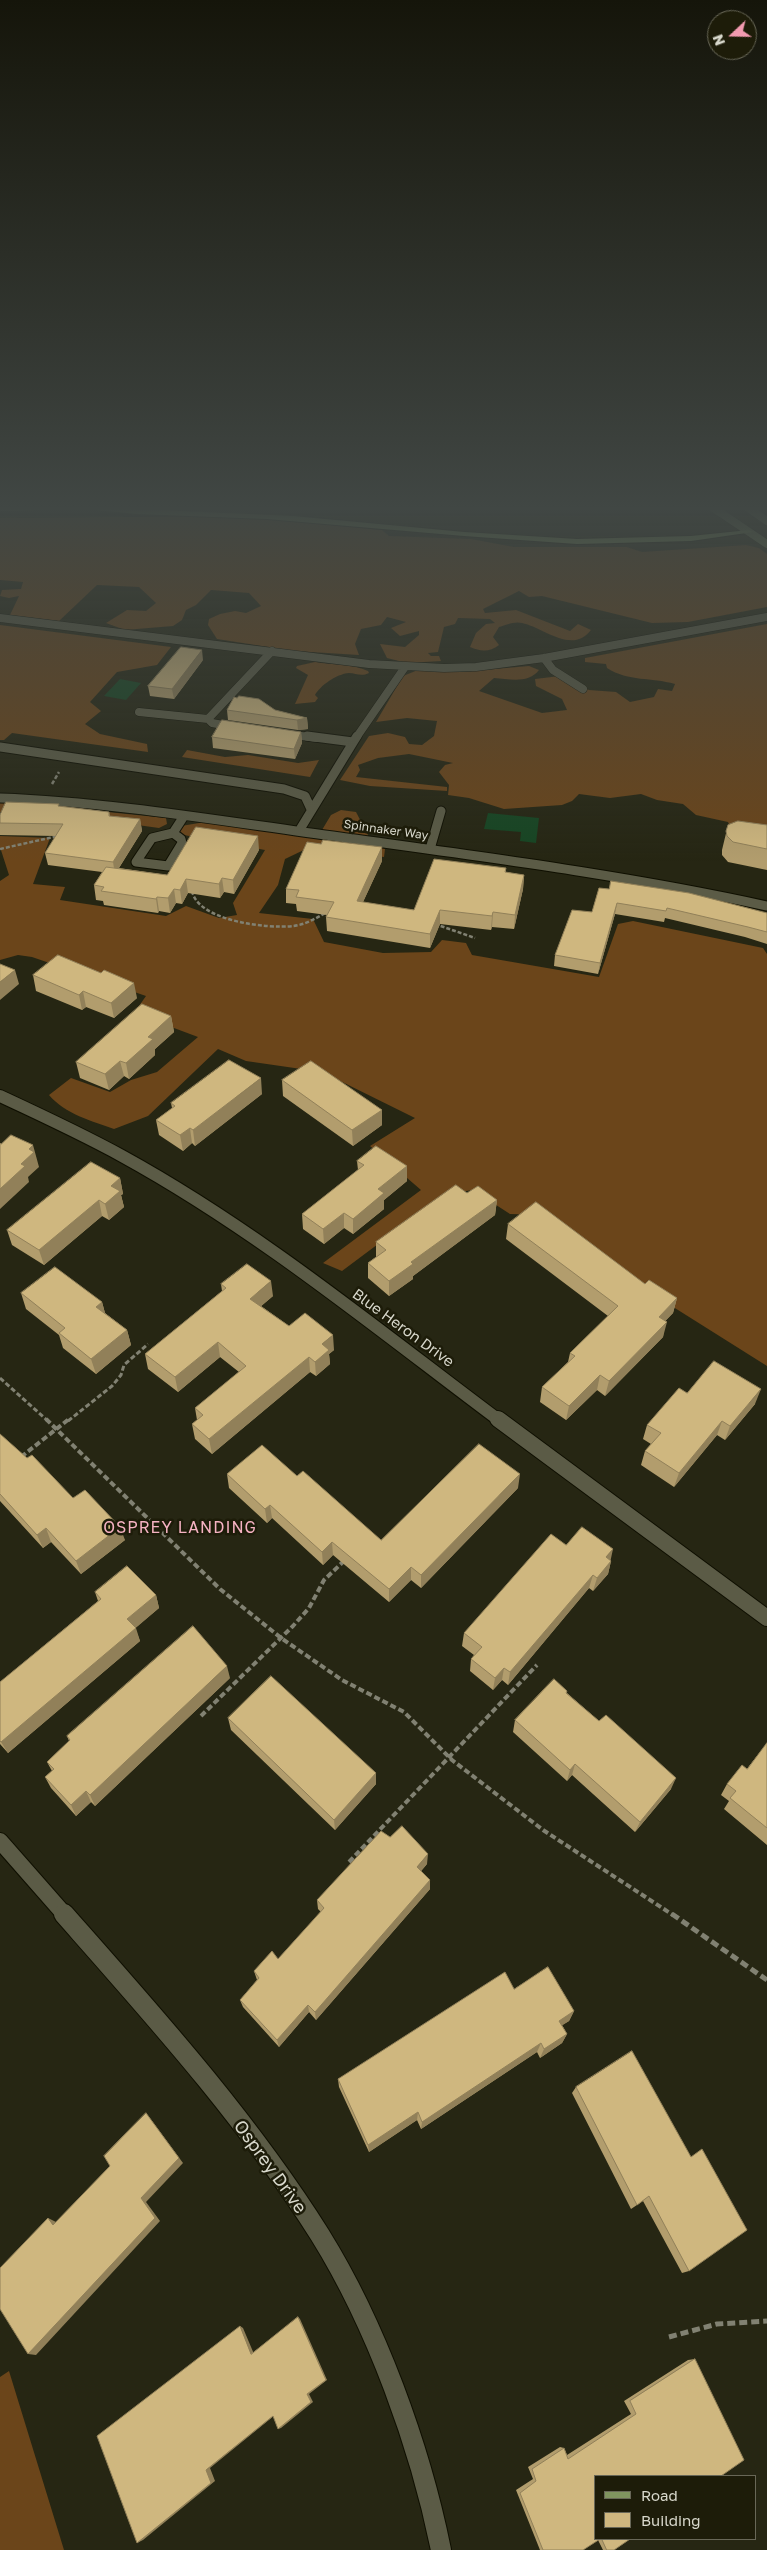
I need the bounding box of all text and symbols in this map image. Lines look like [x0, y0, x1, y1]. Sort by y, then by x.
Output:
north arrow [707, 10, 757, 60]
text: N [709, 32, 728, 48]
street label: Spinnaker Way [343, 817, 429, 843]
street label: Blue Heron Drive [349, 1285, 457, 1371]
district label: OSPREY LANDING [101, 1518, 259, 1538]
street label: Osprey Drive [229, 2116, 311, 2218]
legend [594, 2475, 757, 2540]
text: Road [641, 2486, 678, 2504]
text: Building [641, 2511, 701, 2529]

